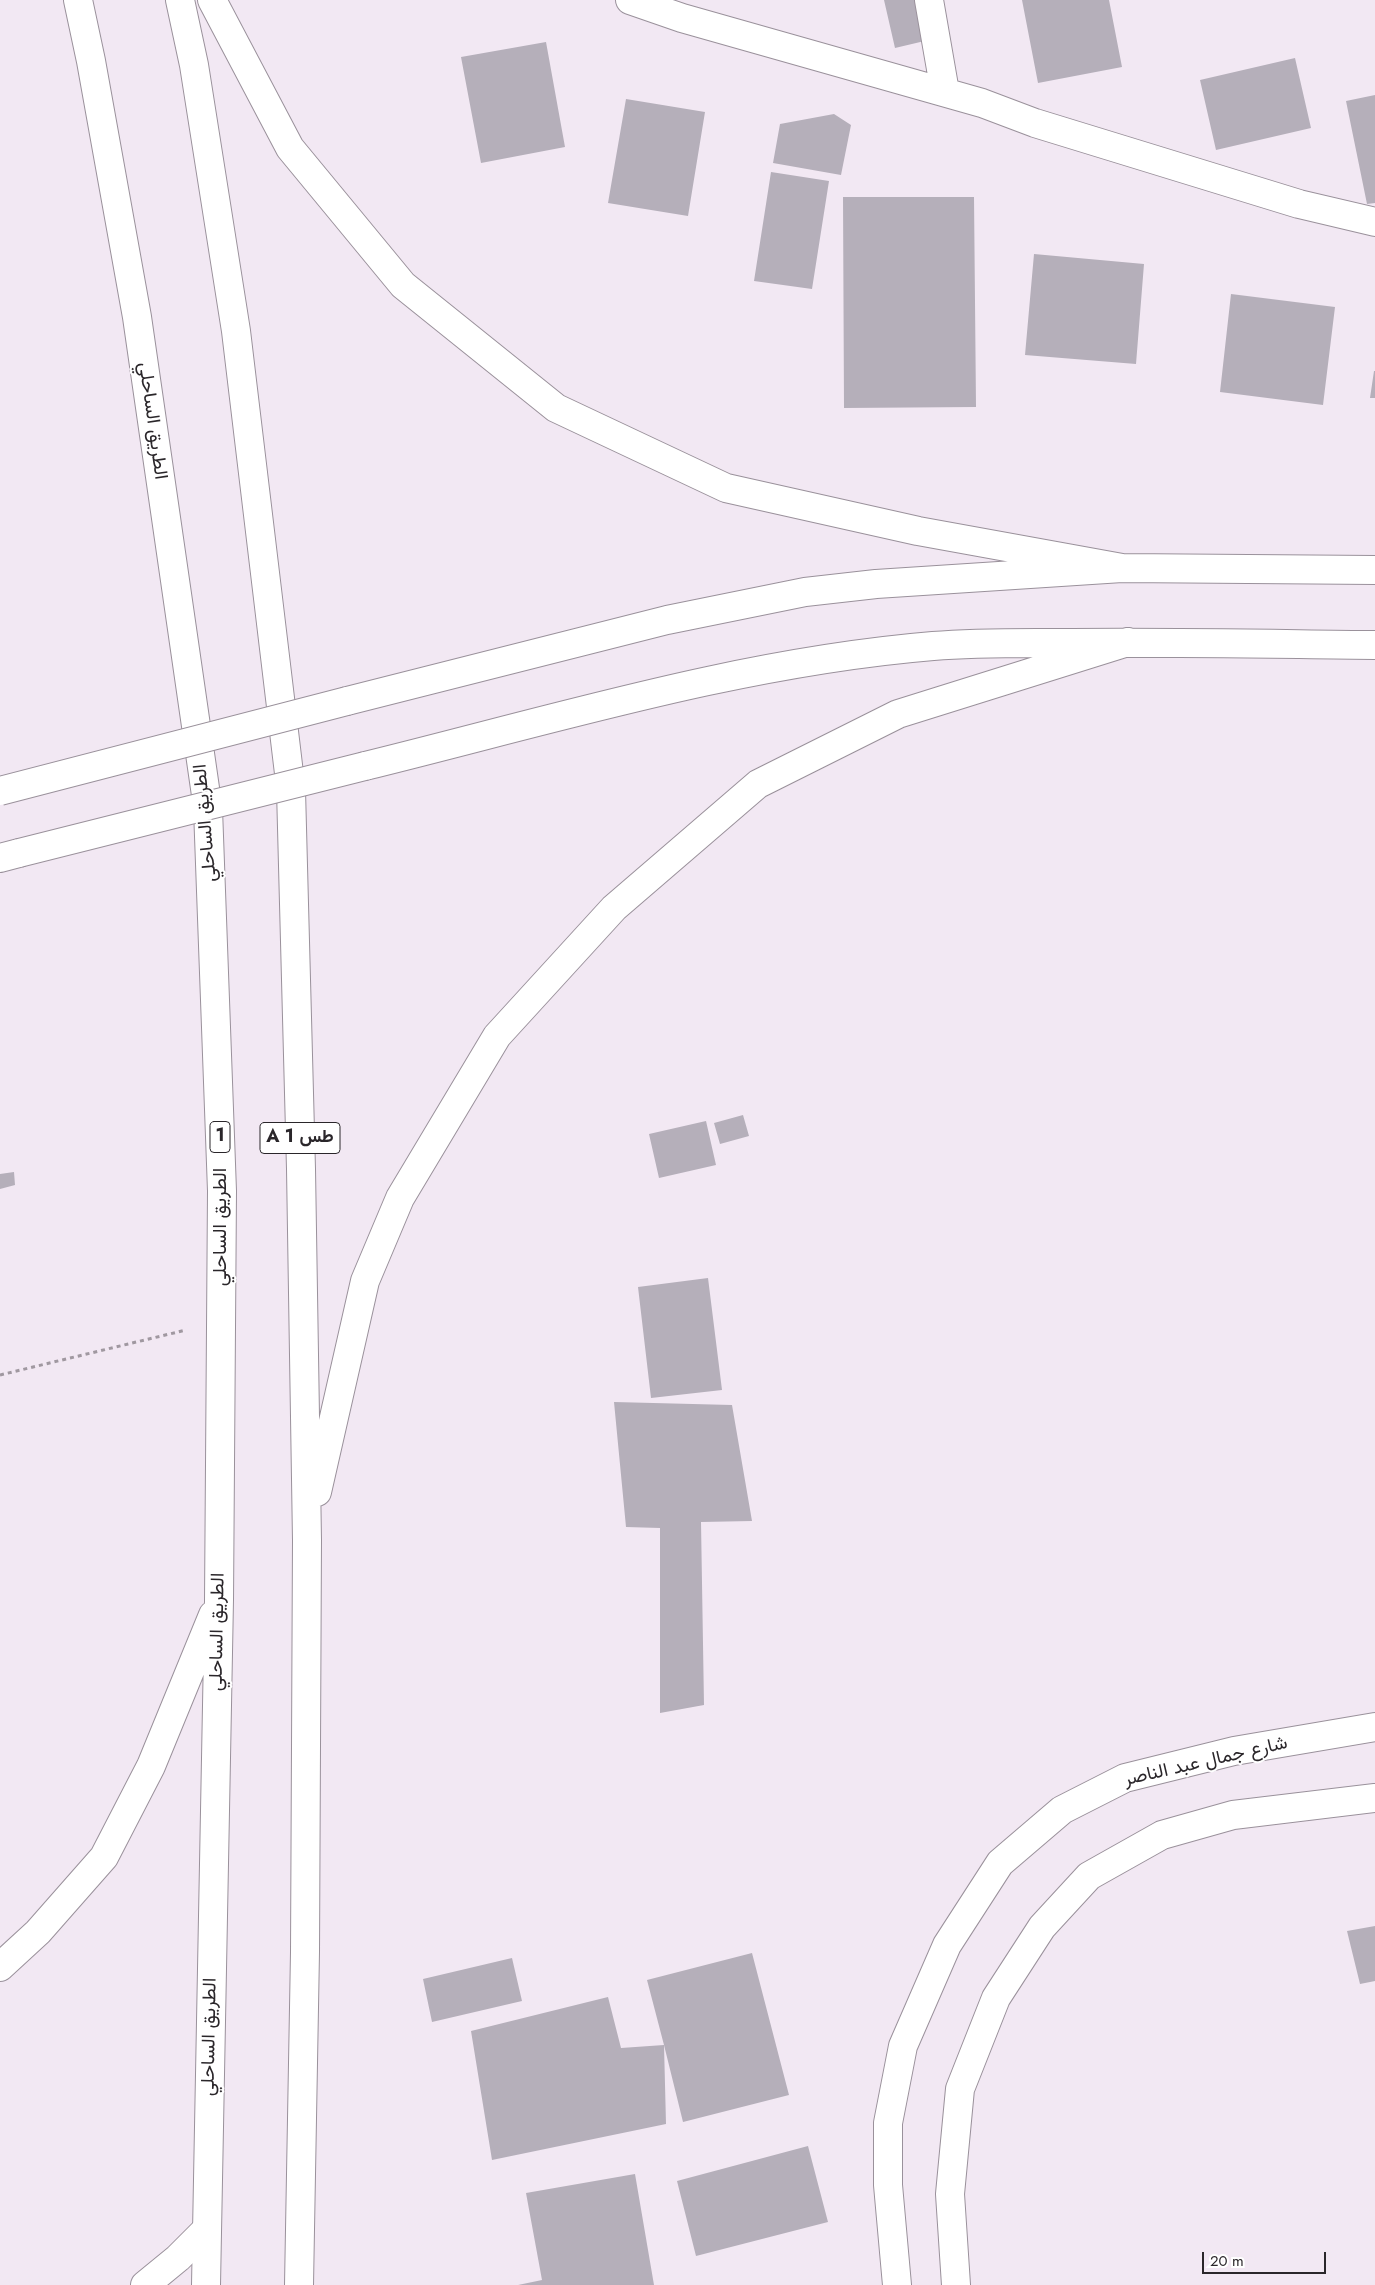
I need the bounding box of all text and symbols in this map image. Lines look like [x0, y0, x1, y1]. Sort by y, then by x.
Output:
street label: الطريق الساحلي [132, 361, 172, 481]
street label: الطريق الساحلي [189, 763, 223, 883]
road number: 1 [210, 1122, 230, 1152]
road number: A 1 طس [260, 1122, 340, 1154]
street label: الطريق الساحلي [210, 1168, 232, 1286]
street label: الطريق الساحلي [206, 1573, 230, 1691]
street label: شارع جمال عبد الناصر [1122, 1732, 1290, 1792]
street label: الطريق الساحلي [198, 1978, 222, 2096]
scale bar [1205, 2242, 1329, 2274]
text: 20 m [1210, 2250, 1244, 2272]

